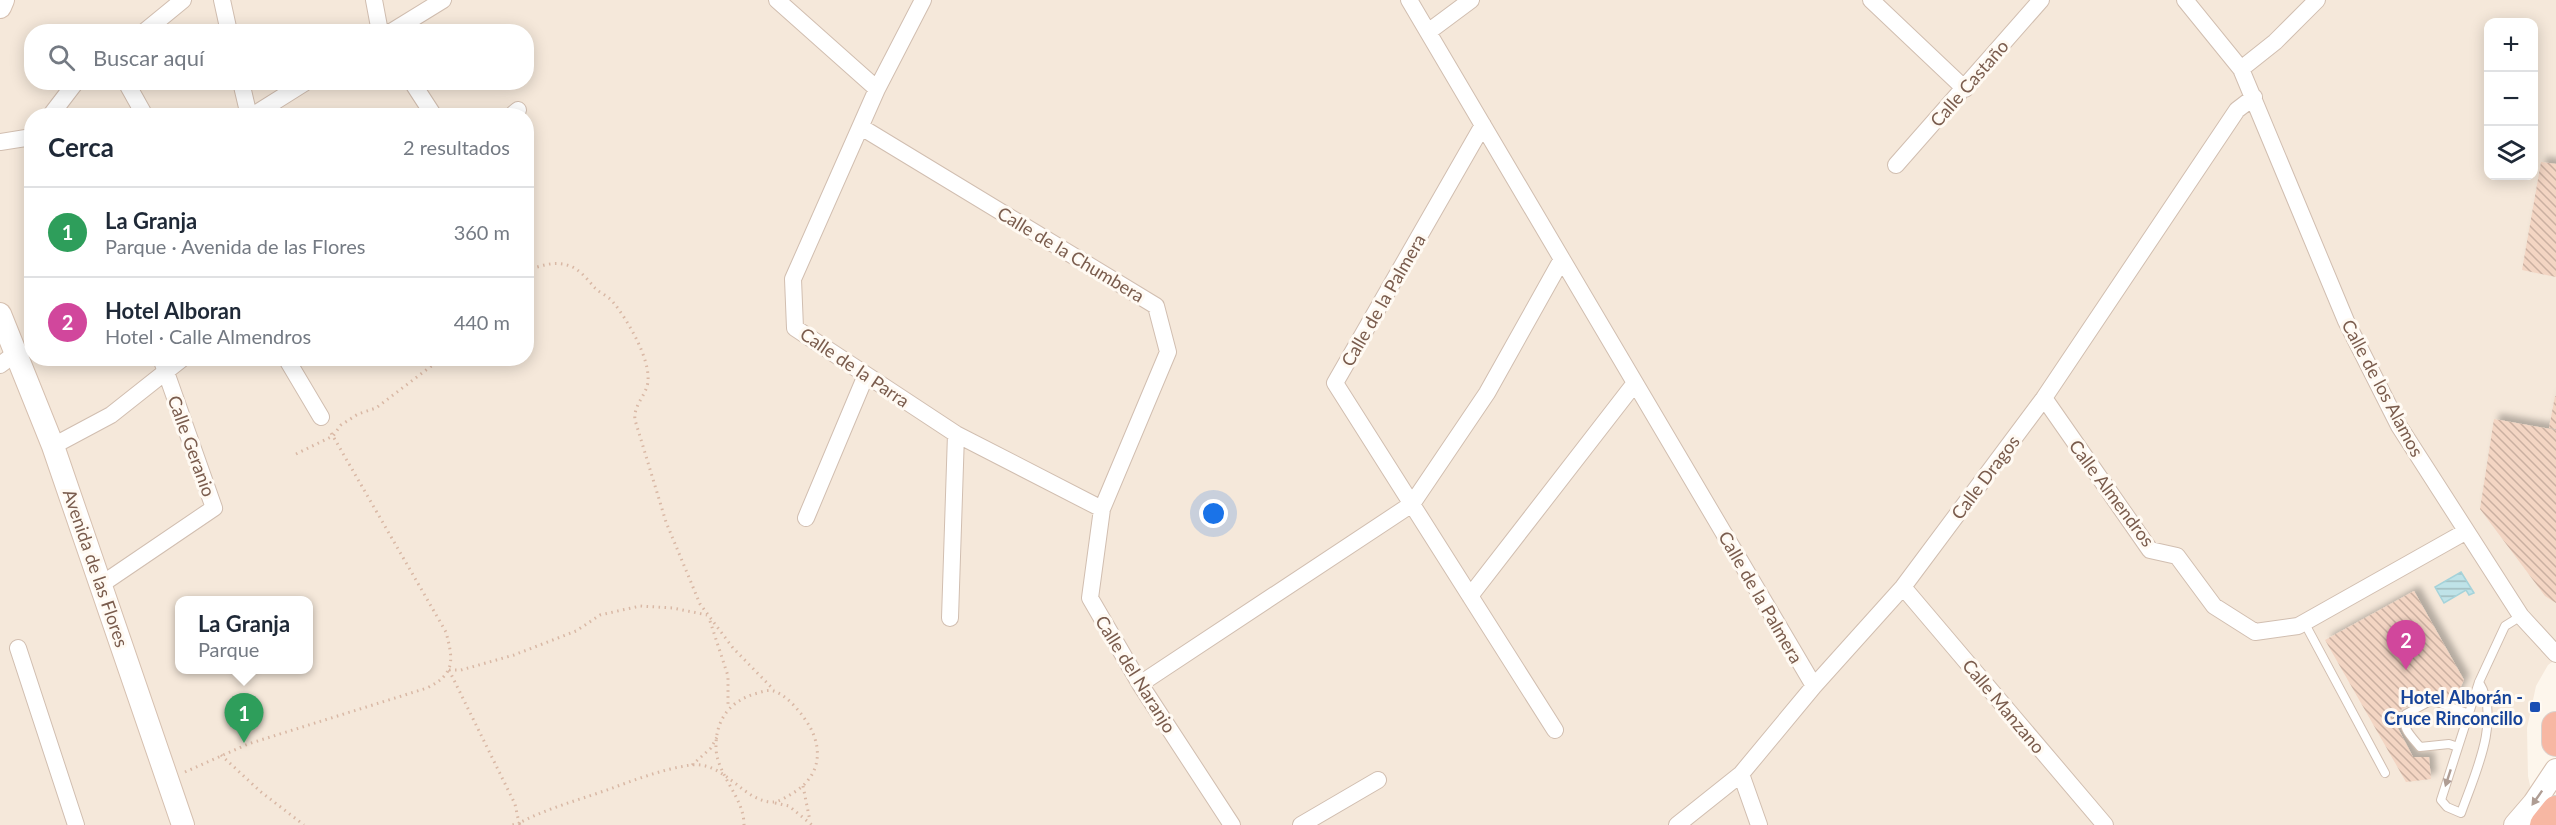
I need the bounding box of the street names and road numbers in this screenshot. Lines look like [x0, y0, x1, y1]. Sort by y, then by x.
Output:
street label: Calle Castaño [1925, 35, 2013, 131]
street label: Calle de la Chumbera [994, 201, 1148, 307]
street label: Calle de la Palmera [1336, 230, 1430, 370]
street label: Calle de los Alamos [2338, 316, 2429, 461]
street label: Calle de la Parra [796, 322, 914, 412]
street label: Calle Geranio [164, 392, 220, 500]
street label: Calle Dragos [1946, 430, 2024, 523]
street label: Calle Almendros [2065, 435, 2159, 551]
street label: Avenida de las Flores [59, 486, 133, 650]
street label: Calle de la Palmera [1714, 527, 1808, 667]
street label: Calle del Naranjo [1091, 611, 1181, 737]
street label: Calle Manzano [1958, 654, 2050, 758]

